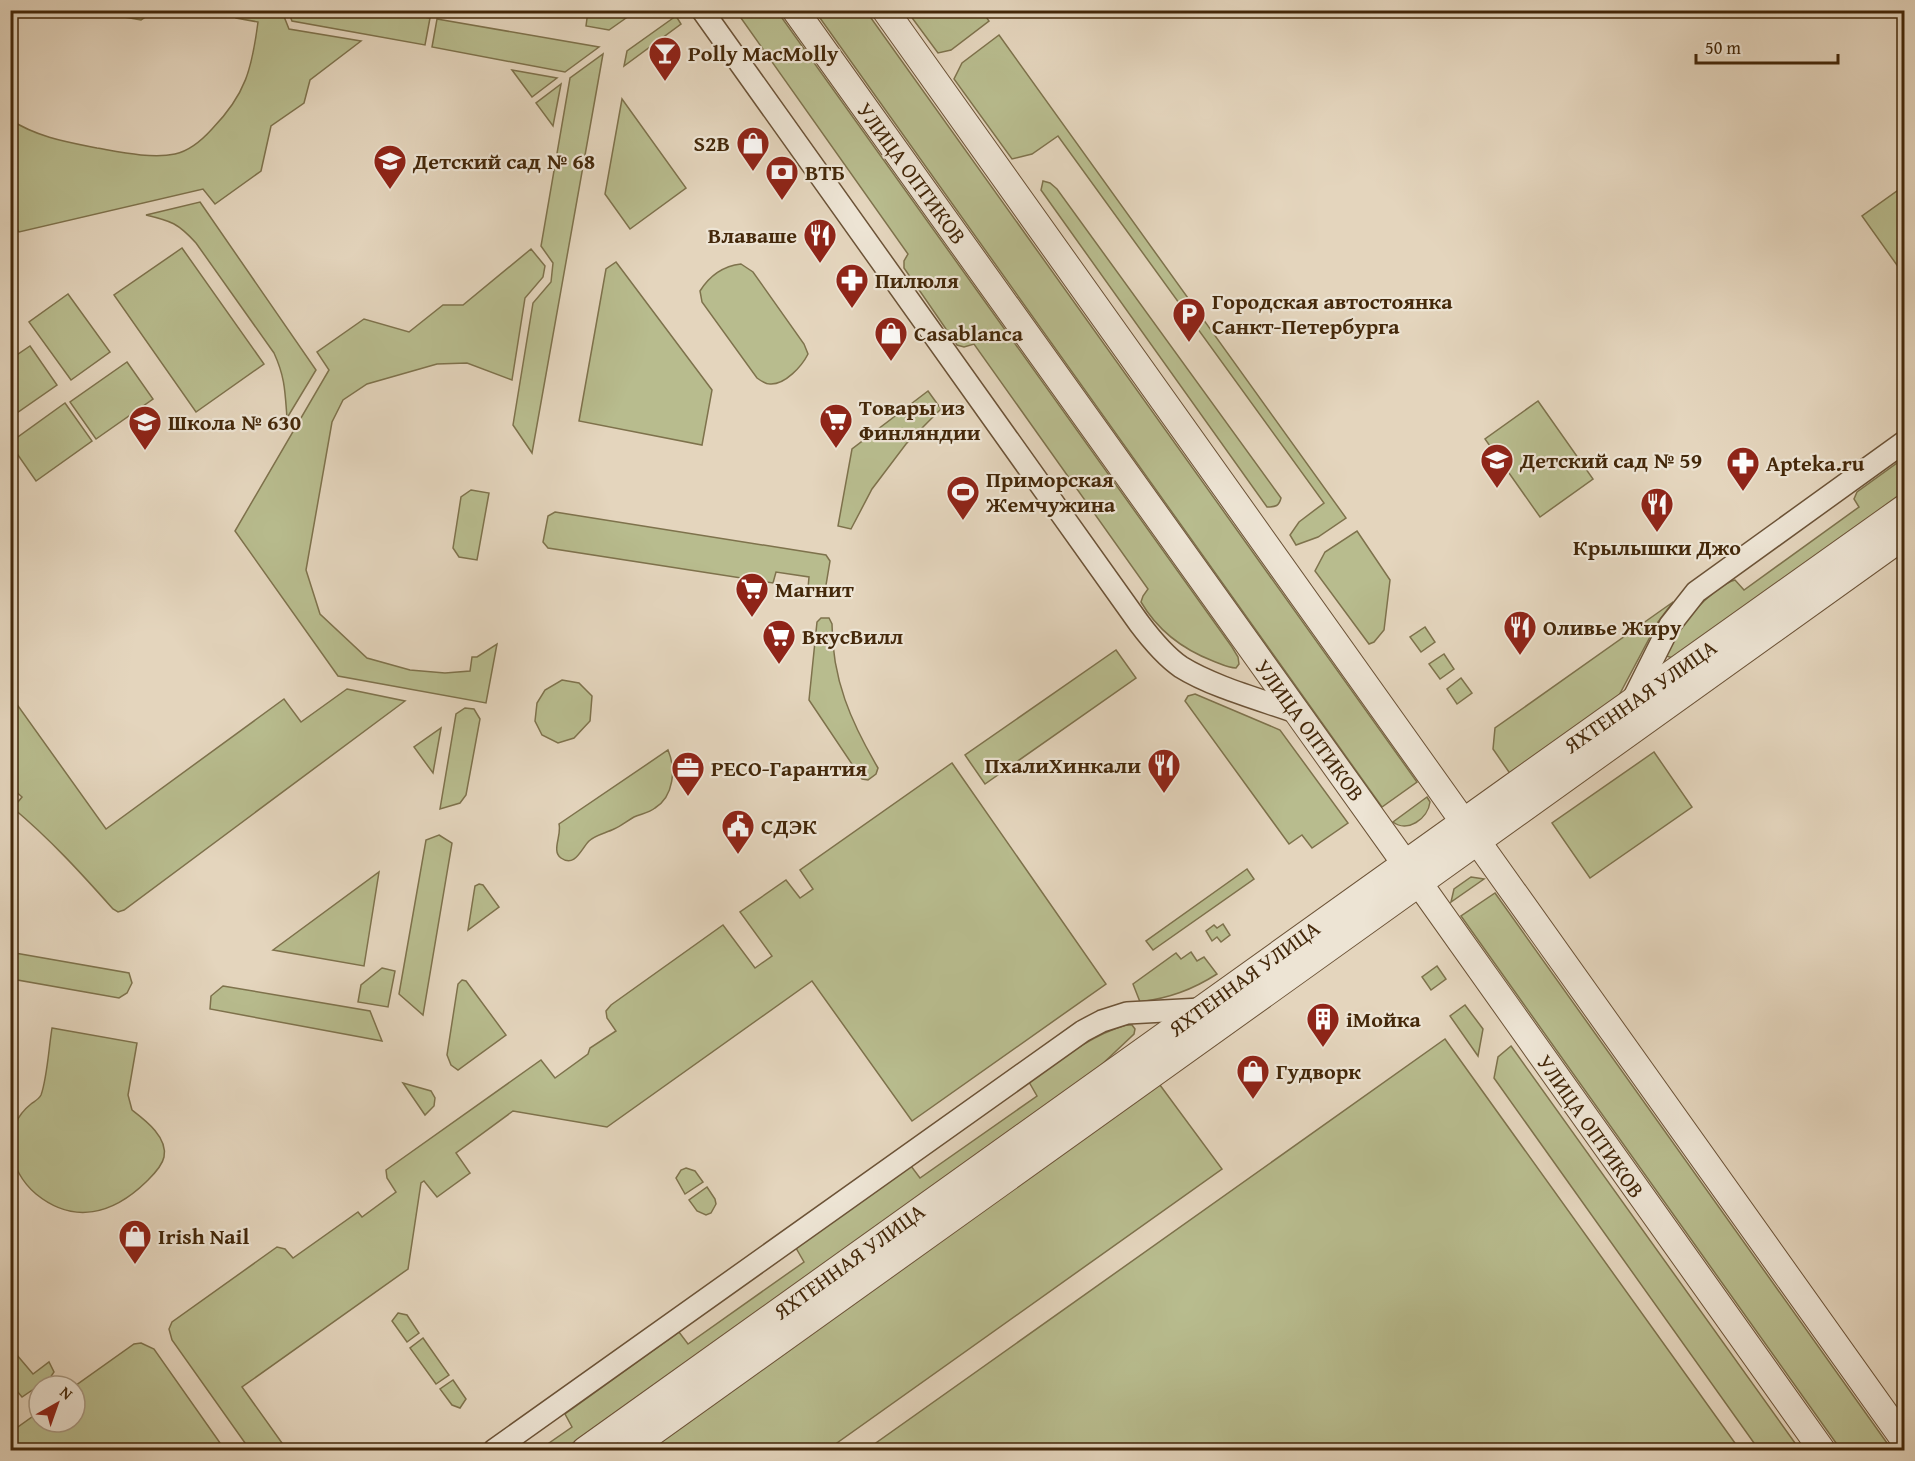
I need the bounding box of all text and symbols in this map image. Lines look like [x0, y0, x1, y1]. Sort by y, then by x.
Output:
scale bar [1696, 27, 1838, 65]
text: 50 m [1705, 34, 1741, 61]
bar icon: Polly MacMolly [647, 35, 683, 82]
place label: Polly MacMolly [688, 37, 839, 69]
street label: УЛИЦА ОПТИКОВ [850, 95, 974, 251]
shop icon: S2B [735, 125, 771, 172]
place label: S2B [693, 127, 730, 159]
school or university icon: Детский сад № 68 [372, 143, 408, 190]
place label: Детский сад № 68 [412, 145, 595, 177]
bank icon: ВТБ [764, 154, 800, 201]
place label: ВТБ [805, 156, 845, 188]
restaurant icon: Влаваше [802, 217, 838, 264]
place label: Влаваше [708, 219, 797, 251]
pharmacy icon: Пилюля [834, 262, 870, 309]
place label: Пилюля [875, 264, 959, 296]
place label: Городская автостоянка Санкт-Петербурга [1212, 285, 1453, 342]
parking icon: Городская автостоянка Санкт-Петербурга [1171, 296, 1207, 343]
shop icon: Casablanca [873, 315, 909, 362]
place label: Casablanca [914, 317, 1024, 349]
place label: Товары из Финляндии [859, 391, 981, 448]
supermarket icon: Товары из Финляндии [818, 402, 854, 449]
school or university icon: Школа № 630 [127, 404, 163, 451]
place label: Школа № 630 [168, 406, 301, 438]
school or university icon: Детский сад № 59 [1479, 442, 1515, 489]
place label: Детский сад № 59 [1519, 444, 1702, 476]
pharmacy icon: Apteka.ru [1725, 445, 1761, 492]
place label: Apteka.ru [1766, 447, 1865, 479]
place label: Приморская Жемчужина [985, 463, 1116, 520]
sports icon: Приморская Жемчужина [945, 474, 981, 521]
restaurant icon: Крылышки Джо [1639, 486, 1675, 533]
place label: Крылышки Джо [1573, 531, 1741, 563]
supermarket icon: Магнит [734, 571, 770, 618]
place label: Магнит [775, 573, 854, 605]
restaurant icon: Оливье Жиру [1502, 609, 1538, 656]
place label: Оливье Жиру [1543, 611, 1682, 643]
supermarket icon: ВкусВилл [761, 618, 797, 665]
place label: ВкусВилл [802, 620, 903, 652]
street label: ЯХТЕННАЯ УЛИЦА [1556, 631, 1723, 761]
street label: УЛИЦА ОПТИКОВ [1248, 652, 1372, 808]
restaurant icon: ПхалиХинкали [1146, 747, 1182, 794]
place label: ПхалиХинкали [985, 749, 1141, 781]
office icon: РЕСО-Гарантия [670, 750, 706, 797]
place label: РЕСО-Гарантия [711, 752, 867, 784]
public building icon: СДЭК [720, 808, 756, 855]
place label: СДЭК [761, 810, 817, 842]
street label: ЯХТЕННАЯ УЛИЦА [1161, 912, 1327, 1044]
building icon: iМойка [1305, 1001, 1341, 1048]
place label: iМойка [1346, 1003, 1421, 1035]
street label: УЛИЦА ОПТИКОВ [1530, 1048, 1652, 1204]
shop icon: Гудворк [1235, 1053, 1271, 1100]
place label: Гудворк [1276, 1055, 1361, 1087]
street label: ЯХТЕННАЯ УЛИЦА [766, 1195, 932, 1327]
shop icon: Irish Nail [117, 1218, 153, 1265]
place label: Irish Nail [158, 1220, 249, 1252]
north arrow [27, 1374, 87, 1434]
text: N [55, 1380, 79, 1405]

